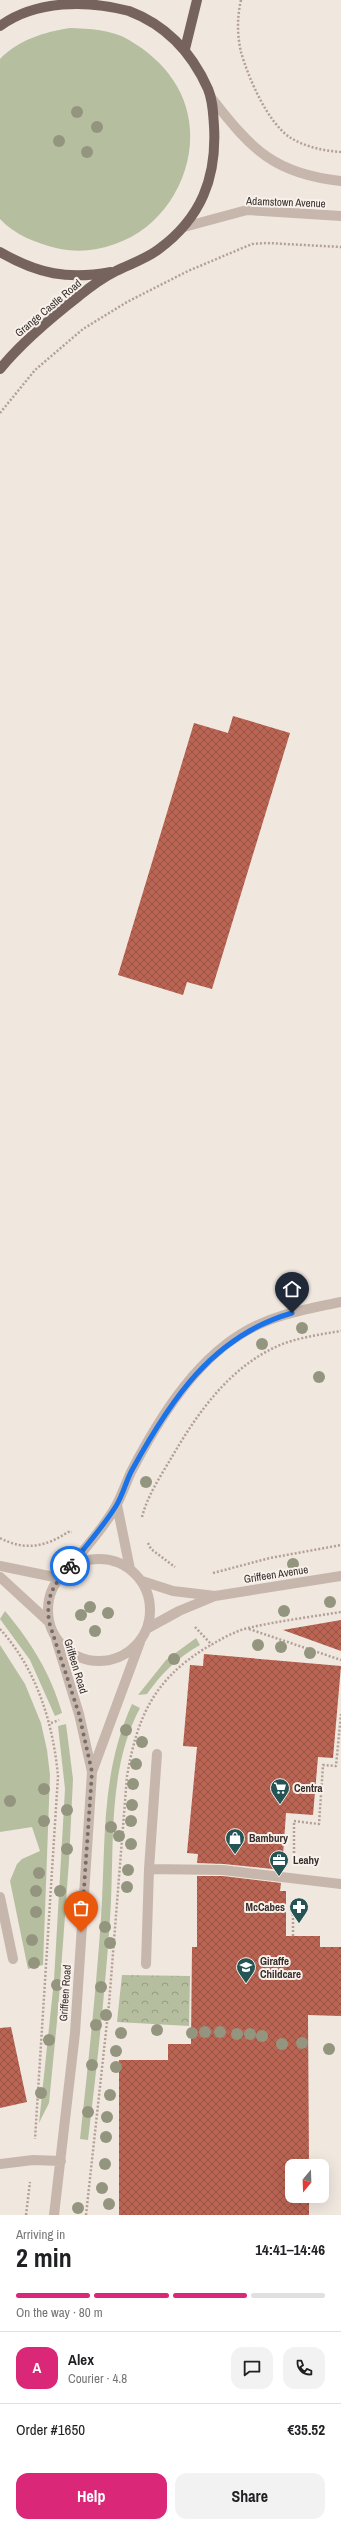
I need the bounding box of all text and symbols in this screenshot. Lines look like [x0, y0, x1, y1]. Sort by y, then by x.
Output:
street label: Adamstown Avenue [245, 194, 326, 210]
street label: Grange Castle Road [12, 276, 84, 340]
pin [275, 1272, 309, 1313]
icon: home [281, 1278, 303, 1300]
courier [50, 1546, 90, 1586]
icon: bike [59, 1555, 81, 1577]
street label: Griffeen Avenue [243, 1562, 309, 1586]
street label: Griffeen Road [61, 1637, 91, 1695]
supermarket icon: Centra [269, 1777, 291, 1805]
place label: Centra [294, 1781, 323, 1795]
shop icon: Bambury [224, 1827, 246, 1855]
place label: Bambury [249, 1831, 288, 1845]
office icon: Leahy [268, 1849, 290, 1877]
place label: Leahy [293, 1853, 319, 1867]
pin [64, 1891, 98, 1932]
pharmacy icon: McCabes [288, 1896, 310, 1924]
icon: bag [70, 1897, 92, 1919]
place label: McCabes [245, 1900, 285, 1914]
place label: Giraffe Childcare [260, 1954, 301, 1981]
school or university icon: Giraffe Childcare [235, 1956, 257, 1984]
street label: Griffeen Road [56, 1964, 74, 2022]
north arrow [285, 2159, 329, 2203]
map controls [285, 2159, 329, 2203]
text: Arriving in [16, 2226, 65, 2243]
text: 14:41–14:46 [255, 2239, 325, 2260]
text: 2 min [16, 2240, 72, 2275]
text: On the way · 80 m [16, 2304, 103, 2321]
button: chat [231, 2347, 273, 2389]
button: phone [283, 2347, 325, 2389]
text: Alex [68, 2349, 94, 2370]
text: A [33, 2357, 41, 2378]
text: Courier · 4.8 [68, 2370, 127, 2387]
text: Order #1650 [16, 2419, 85, 2440]
text: €35.52 [287, 2419, 325, 2440]
button: Help [16, 2473, 167, 2519]
button: Share [175, 2473, 325, 2519]

